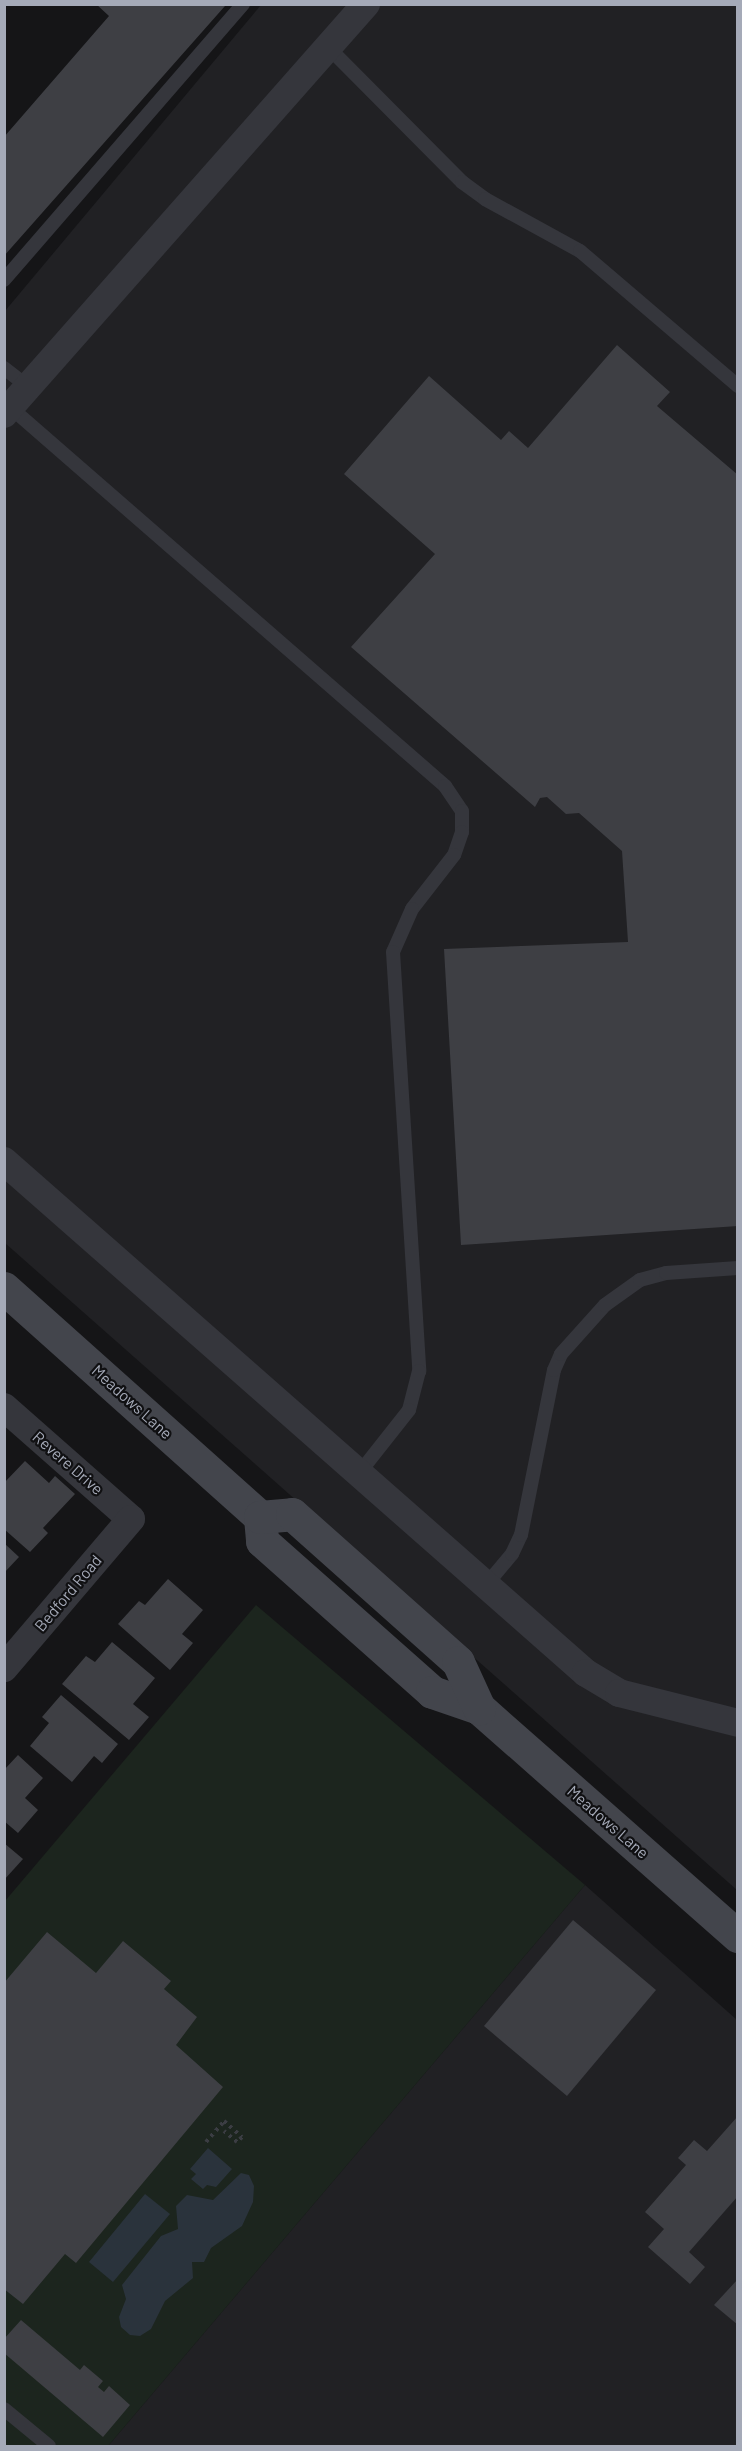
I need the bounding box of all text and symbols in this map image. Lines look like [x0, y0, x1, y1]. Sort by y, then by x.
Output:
street label: Meadows Lane [88, 1361, 176, 1443]
street label: Revere Drive [29, 1427, 107, 1499]
street label: Bedford Road [30, 1551, 106, 1635]
street label: Meadows Lane [563, 1781, 653, 1863]

